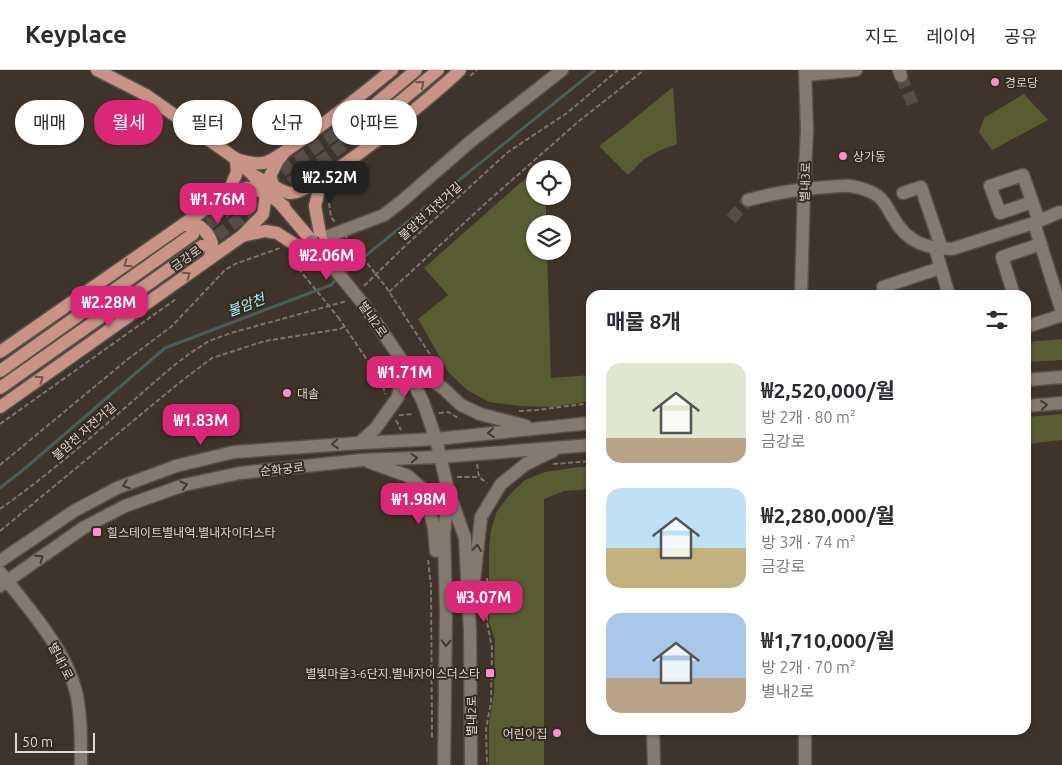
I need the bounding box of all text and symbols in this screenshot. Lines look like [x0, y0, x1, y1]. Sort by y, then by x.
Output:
text: Keyplace [25, 21, 127, 48]
text: 지도 [865, 26, 898, 46]
text: 레이어 [926, 26, 976, 46]
text: 공유 [1004, 26, 1037, 46]
marker: 경로당 [989, 76, 1001, 88]
place label: 경로당 [1005, 76, 1038, 89]
one-way arrow [416, 81, 425, 90]
chip: 매매 [15, 100, 84, 145]
chip: 월세 [94, 100, 163, 145]
chip: 필터 [173, 100, 242, 145]
chip: 신규 [252, 100, 322, 145]
chip: 아파트 [332, 100, 417, 145]
marker: 상가동 [837, 150, 849, 162]
place label: 상가동 [853, 150, 886, 163]
pin: ₩2.52M [289, 160, 371, 203]
map controls [526, 160, 571, 260]
button: locate [526, 160, 571, 205]
street label: 별내3로 [798, 162, 812, 202]
text: ₩2.52M [303, 168, 357, 186]
street label: 불암천 자전거길 [396, 179, 464, 243]
pin: ₩1.76M [177, 182, 259, 225]
text: ₩1.76M [191, 190, 245, 208]
button: layers [526, 215, 571, 260]
pin: ₩2.06M [286, 238, 368, 281]
street label: 금강로 [169, 243, 203, 273]
text: ₩2.06M [300, 246, 354, 264]
one-way arrow [123, 258, 132, 267]
one-way arrow [181, 272, 191, 281]
pin: ₩2.28M [68, 286, 150, 328]
water label: 불암천 [225, 290, 268, 319]
text: ₩2.28M [82, 293, 136, 311]
street label: 별내2로 [356, 299, 390, 339]
icon: filters [983, 306, 1011, 334]
text: 매물 8개 [606, 309, 681, 333]
pin: ₩1.71M [364, 356, 446, 398]
text: ₩1.71M [378, 363, 432, 381]
one-way arrow [34, 376, 43, 384]
text: ₩2,520,000/월 [761, 378, 895, 402]
icon: home [646, 383, 706, 443]
marker: 대솔 [281, 387, 293, 399]
place label: 대솔 [297, 387, 319, 400]
one-way arrow [1040, 399, 1048, 410]
street label: 불암천 자전거길 [50, 400, 118, 462]
pin: ₩1.83M [160, 404, 242, 446]
text: 방 2개 · 80 m² [761, 408, 856, 426]
text: ₩1.83M [174, 411, 228, 429]
one-way arrow [486, 427, 494, 438]
text: 금강로 [761, 432, 805, 450]
one-way arrow [331, 439, 339, 450]
one-way arrow [411, 453, 419, 463]
street label: 순화궁로 [259, 460, 305, 478]
one-way arrow [122, 479, 130, 489]
one-way arrow [179, 481, 188, 491]
pin: ₩1.98M [378, 482, 460, 525]
text: ₩1.98M [392, 490, 446, 508]
text: ₩2,280,000/월 [761, 503, 895, 527]
icon: home [646, 508, 706, 568]
marker: 힐스테이트별내역.별내자이더스타 [91, 526, 103, 538]
place label: 힐스테이트별내역.별내자이더스타 [107, 526, 276, 539]
text: 방 3개 · 74 m² [761, 533, 856, 551]
one-way arrow [471, 543, 482, 551]
one-way arrow [34, 555, 44, 564]
text: 금강로 [761, 557, 805, 575]
pin: ₩3.07M [443, 580, 525, 623]
text: ₩3.07M [457, 588, 511, 606]
text: ₩1,710,000/월 [761, 628, 895, 652]
icon: home [646, 633, 706, 693]
street label: 별내1로 [46, 640, 76, 682]
one-way arrow [441, 640, 451, 648]
text: 방 2개 · 70 m² [761, 658, 856, 676]
place label: 별빛마을3-6단지.별내자이스더스타 [305, 667, 480, 680]
marker: 별빛마을3-6단지.별내자이스더스타 [484, 667, 496, 679]
text: 별내2로 [761, 682, 814, 700]
street label: 별내2로 [465, 696, 478, 736]
place label: 어린이집 [503, 727, 547, 740]
marker: 어린이집 [551, 727, 563, 739]
scale bar [15, 730, 95, 753]
text: 50 m [22, 734, 53, 750]

